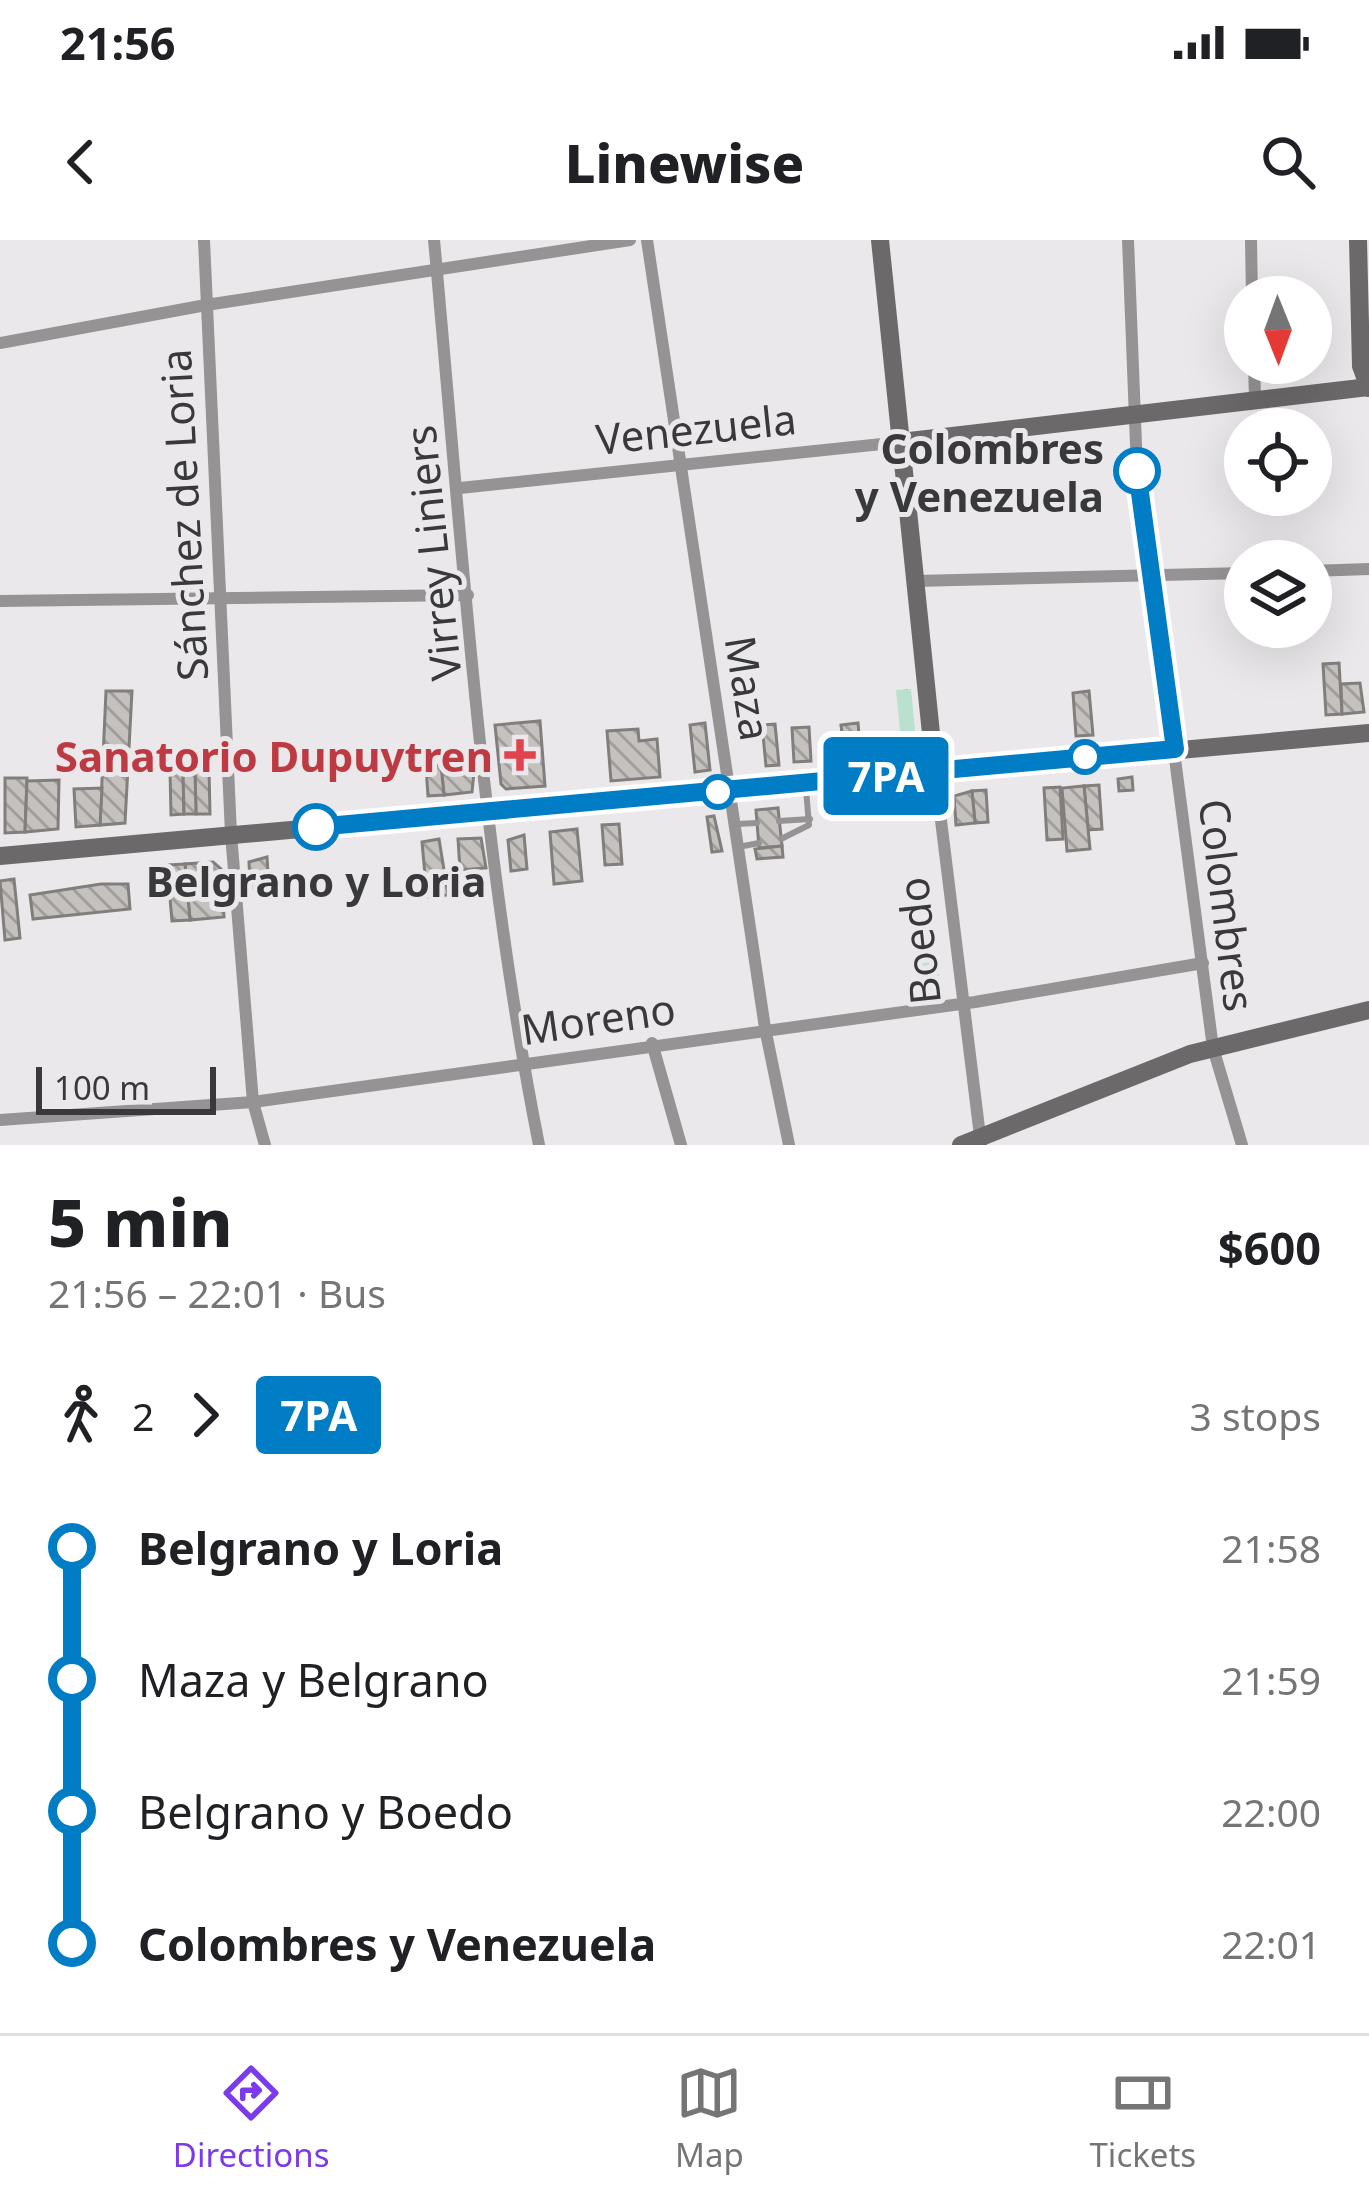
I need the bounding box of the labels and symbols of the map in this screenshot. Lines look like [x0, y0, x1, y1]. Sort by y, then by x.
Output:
north arrow [1224, 276, 1332, 384]
street label: Sánchez de Loria [146, 348, 220, 682]
street label: Venezuela [593, 389, 799, 467]
place label: Colombres y Venezuela [855, 419, 1104, 524]
street label: Virrey Liniers [390, 423, 474, 683]
marker: Colombres y Venezuela [1115, 449, 1159, 493]
street label: Maza [713, 632, 785, 744]
place label: Sanatorio Dupuytren [55, 727, 493, 784]
line badge: 7PA [817, 737, 955, 815]
marker: Sanatorio Dupuytren [504, 739, 536, 771]
unlabelled marker [1069, 741, 1101, 773]
unlabelled marker [702, 776, 734, 808]
street label: Colombres [1187, 796, 1269, 1014]
marker: Belgrano y Loria [294, 805, 338, 849]
place label: Belgrano y Loria [146, 852, 486, 909]
street label: Boedo [883, 875, 953, 1007]
street label: Moreno [517, 979, 679, 1057]
scale bar [36, 1061, 216, 1114]

